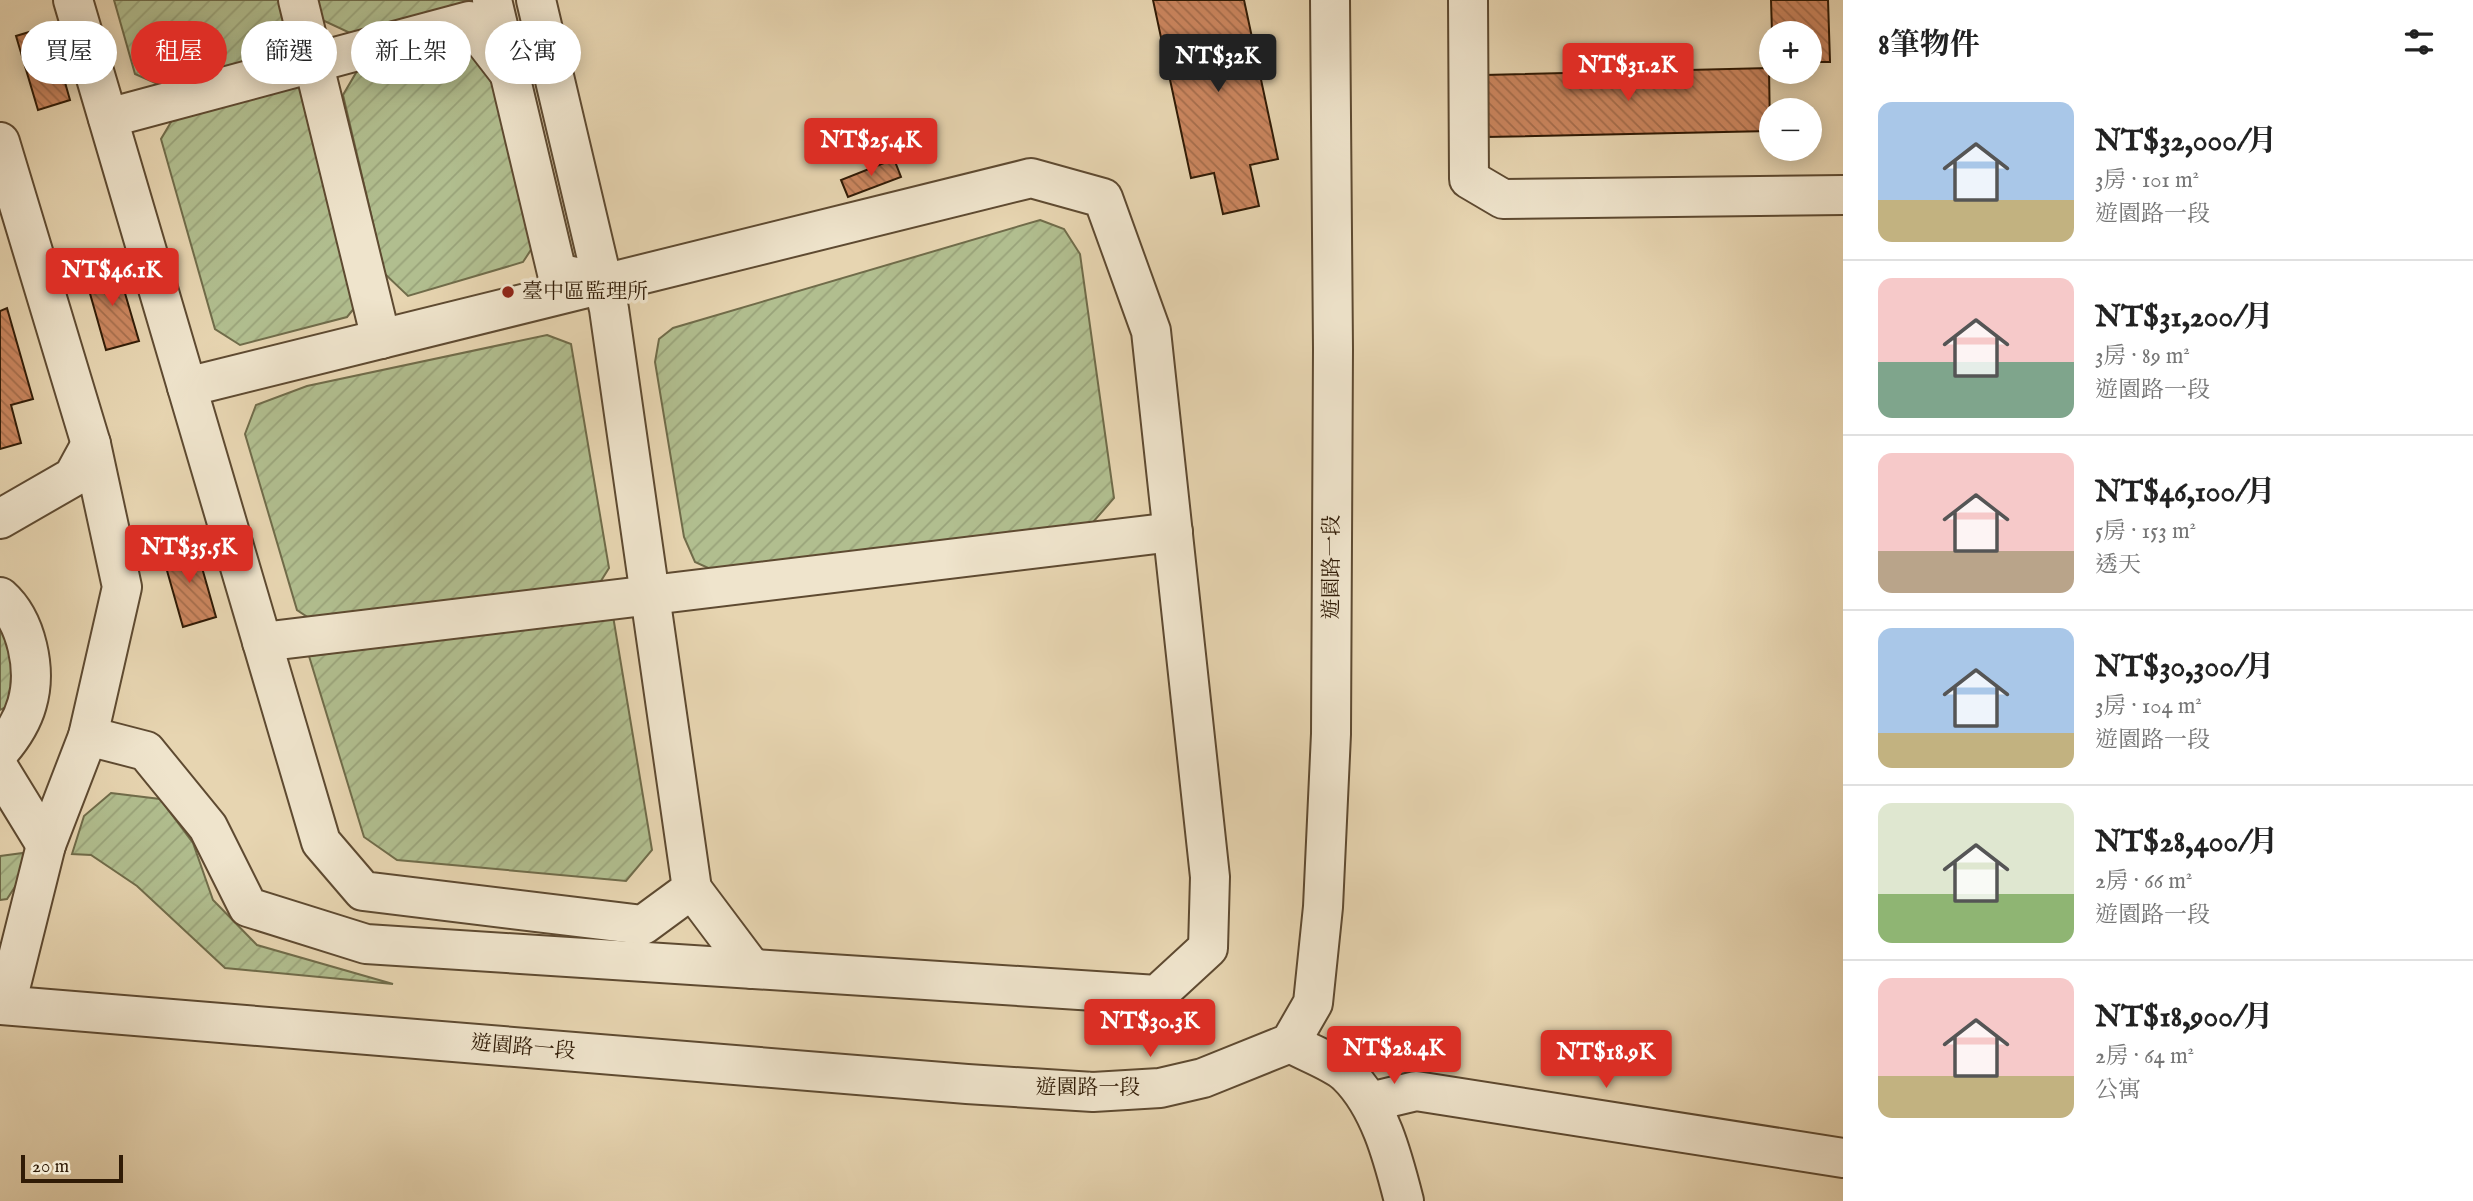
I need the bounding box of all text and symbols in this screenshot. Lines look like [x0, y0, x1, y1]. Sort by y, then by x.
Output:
chip: 買屋 [21, 21, 117, 84]
chip: 租屋 [131, 21, 227, 84]
chip: 篩選 [241, 21, 337, 84]
chip: 新上架 [351, 21, 471, 84]
chip: 公寓 [485, 21, 581, 84]
map controls [1759, 21, 1822, 161]
button: + [1759, 21, 1822, 84]
icon: filters [2400, 23, 2438, 61]
text: 8筆物件 [1878, 27, 1980, 65]
pin: NT$32K [1161, 34, 1275, 94]
text: NT$32K [1175, 42, 1261, 71]
pin: NT$31.2K [1556, 43, 1700, 103]
text: NT$31.2K [1579, 51, 1677, 80]
button: − [1759, 98, 1822, 161]
pin: NT$25.4K [799, 118, 943, 178]
text: NT$32,000/月 [2095, 123, 2277, 161]
text: NT$25.4K [820, 126, 922, 155]
icon: home [1934, 130, 2018, 214]
text: 3房 · 101 m² [2095, 166, 2199, 195]
text: 遊園路一段 [2095, 200, 2210, 229]
pin: NT$46.1K [40, 248, 184, 308]
text: NT$46.1K [62, 256, 162, 285]
place label: 臺中區監理所 [522, 279, 648, 306]
marker: 臺中區監理所 [500, 284, 516, 300]
text: NT$31,200/月 [2095, 299, 2274, 337]
icon: home [1934, 306, 2018, 390]
text: 3房 · 89 m² [2095, 342, 2190, 371]
text: 遊園路一段 [2095, 376, 2210, 405]
text: NT$46,100/月 [2095, 474, 2275, 512]
icon: home [1934, 481, 2018, 565]
street label: 遊園路一段 [1319, 515, 1346, 620]
text: 5房 · 153 m² [2095, 517, 2196, 546]
pin: NT$35.5K [117, 526, 261, 585]
text: NT$35.5K [141, 533, 237, 562]
text: 透天 [2095, 551, 2141, 580]
text: NT$30,300/月 [2095, 649, 2274, 687]
icon: home [1934, 656, 2018, 740]
text: 3房 · 104 m² [2095, 692, 2202, 721]
text: 遊園路一段 [2095, 726, 2210, 755]
text: NT$28,400/月 [2095, 824, 2278, 862]
icon: home [1934, 831, 2018, 915]
text: 2房 · 66 m² [2095, 867, 2193, 896]
text: 遊園路一段 [2095, 901, 2210, 930]
text: NT$18,900/月 [2095, 999, 2273, 1037]
pin: NT$30.3K [1078, 1000, 1222, 1059]
icon: home [1934, 1006, 2018, 1090]
text: NT$30.3K [1100, 1007, 1200, 1036]
pin: NT$28.4K [1322, 1026, 1466, 1086]
street label: 遊園路一段 [470, 1030, 576, 1066]
pin: NT$18.9K [1534, 1030, 1678, 1090]
text: NT$28.4K [1343, 1034, 1445, 1063]
text: NT$18.9K [1557, 1038, 1655, 1067]
text: 2房 · 64 m² [2095, 1042, 2194, 1071]
street label: 遊園路一段 [1036, 1075, 1141, 1102]
text: 公寓 [2095, 1076, 2141, 1105]
scale bar [21, 1152, 122, 1184]
text: 20 m [32, 1155, 69, 1179]

